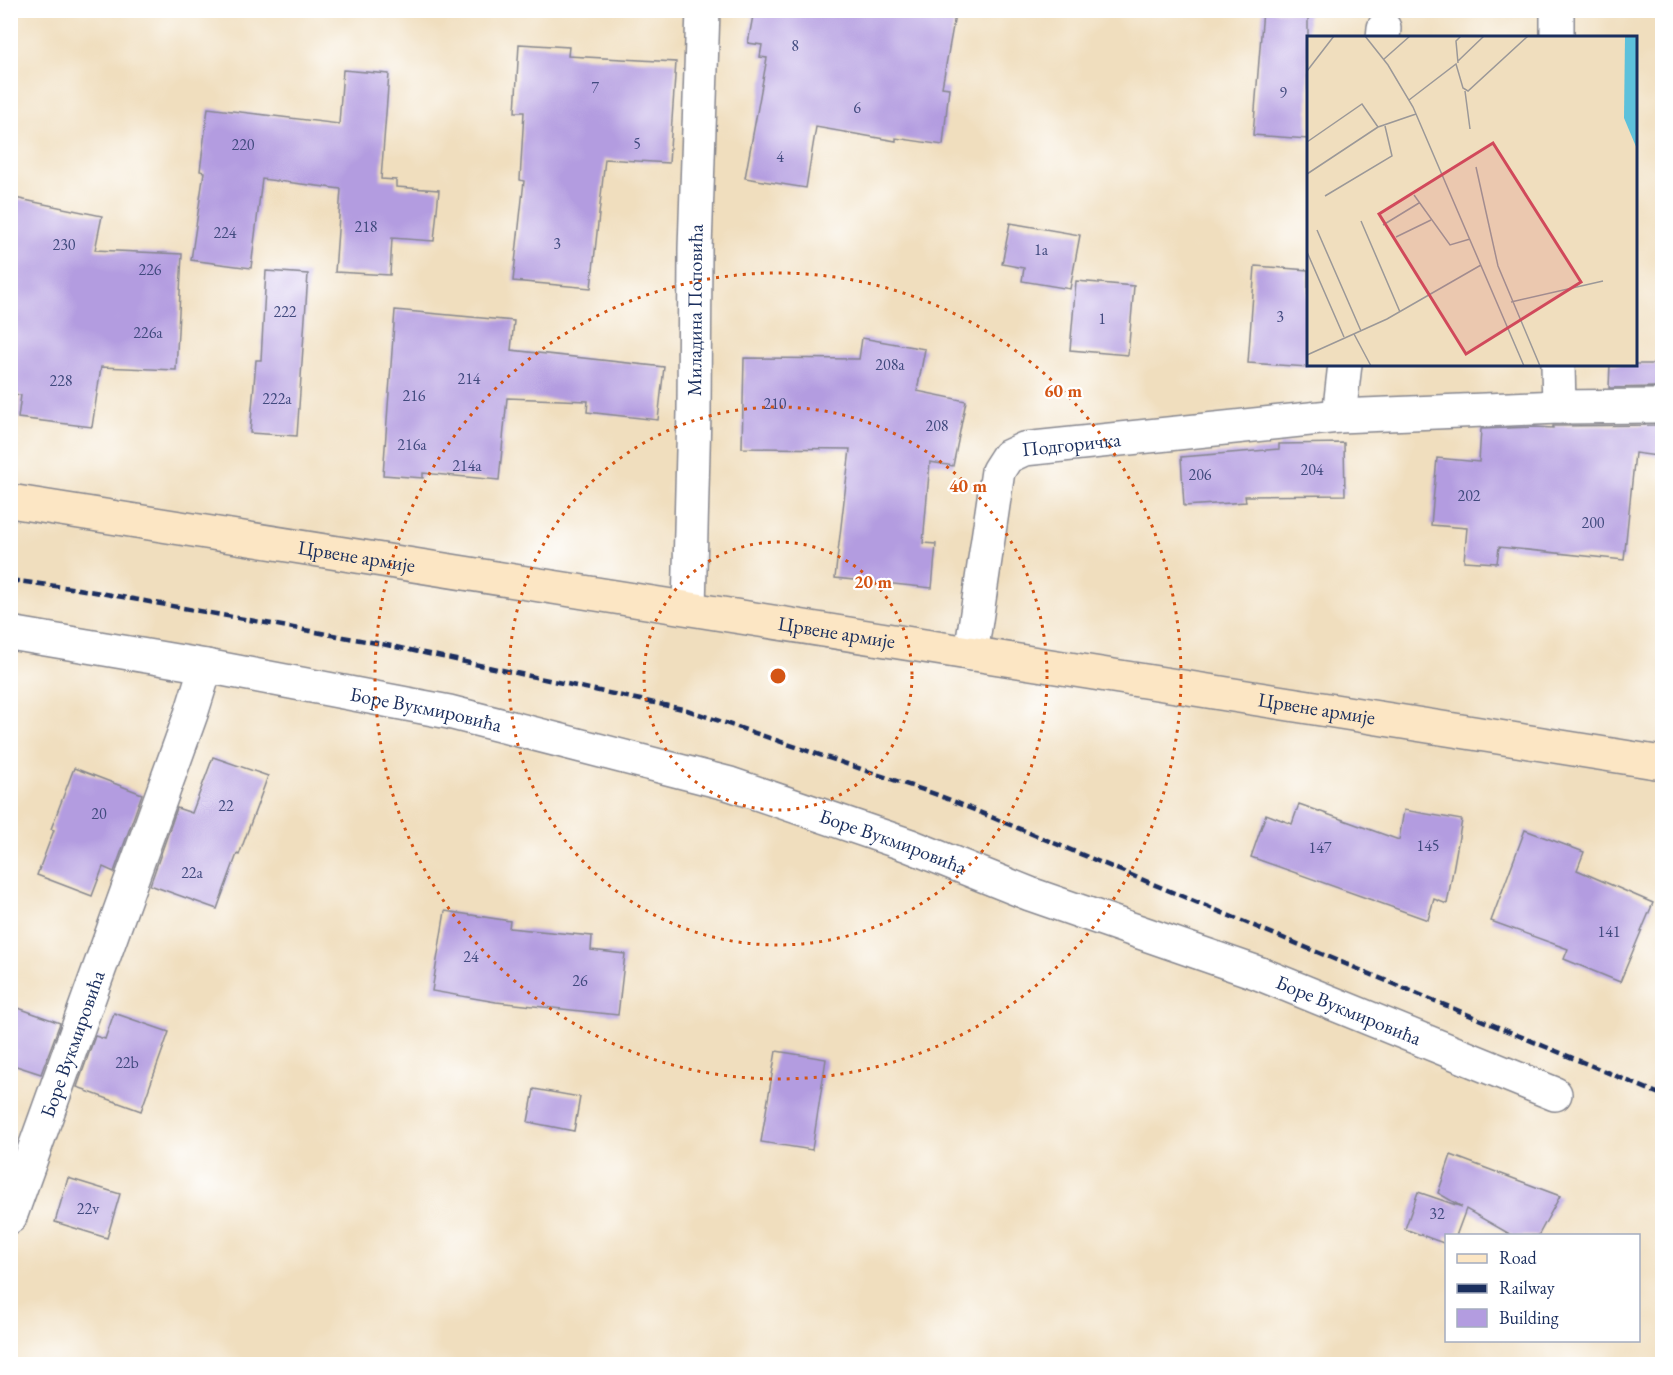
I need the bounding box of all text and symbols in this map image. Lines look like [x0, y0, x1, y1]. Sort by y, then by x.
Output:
house number: 8 [791, 35, 799, 56]
inset map [1307, 36, 1637, 366]
house number: 7 [591, 77, 599, 98]
house number: 9 [1279, 82, 1287, 103]
house number: 6 [853, 97, 861, 118]
house number: 5 [633, 133, 641, 154]
house number: 220 [231, 134, 255, 155]
house number: 4 [776, 146, 784, 167]
house number: 218 [354, 216, 378, 237]
house number: 224 [213, 222, 237, 243]
street label: Миладина Поповића [681, 224, 709, 396]
house number: 3 [553, 233, 561, 254]
house number: 230 [52, 234, 76, 255]
house number: 1a [1034, 239, 1049, 260]
house number: 226 [138, 259, 162, 280]
house number: 222 [273, 301, 297, 322]
house number: 3 [1276, 306, 1284, 327]
house number: 1 [1098, 308, 1106, 329]
house number: 226a [133, 322, 163, 343]
house number: 208a [875, 354, 905, 375]
house number: 214 [457, 368, 481, 389]
house number: 228 [49, 370, 73, 391]
text: 60 m [1044, 379, 1082, 402]
house number: 216 [402, 385, 426, 406]
house number: 222a [262, 388, 292, 409]
house number: 210 [763, 393, 787, 414]
house number: 208 [925, 415, 949, 436]
street label: Подгоричка [1021, 426, 1122, 462]
house number: 216a [397, 434, 427, 455]
house number: 214a [452, 455, 482, 476]
house number: 204 [1300, 459, 1324, 480]
house number: 206 [1188, 464, 1212, 485]
text: 40 m [949, 474, 987, 497]
house number: 202 [1457, 485, 1481, 506]
house number: 200 [1581, 512, 1605, 533]
street label: Црвене армије [296, 534, 417, 578]
text: 20 m [854, 570, 892, 593]
street label: Црвене армије [776, 610, 897, 654]
centre of rings [768, 666, 788, 686]
street label: Боре Вукмировића [348, 681, 505, 738]
street label: Црвене армије [1256, 686, 1377, 730]
house number: 22 [218, 795, 234, 816]
house number: 20 [91, 803, 107, 824]
street label: Боре Вукмировића [816, 803, 970, 880]
house number: 145 [1416, 835, 1440, 856]
house number: 147 [1308, 837, 1332, 858]
house number: 22a [181, 862, 203, 883]
house number: 141 [1597, 921, 1621, 942]
house number: 24 [463, 946, 479, 967]
street label: Боре Вукмировића [34, 967, 111, 1121]
street label: Боре Вукмировића [1272, 969, 1425, 1051]
house number: 26 [572, 970, 588, 991]
house number: 22b [115, 1052, 139, 1073]
house number: 22v [77, 1198, 100, 1219]
house number: 32 [1429, 1203, 1445, 1224]
legend [1445, 1234, 1640, 1342]
text: Road [1499, 1246, 1538, 1269]
text: Railway [1499, 1276, 1555, 1299]
text: Building [1499, 1306, 1559, 1329]

